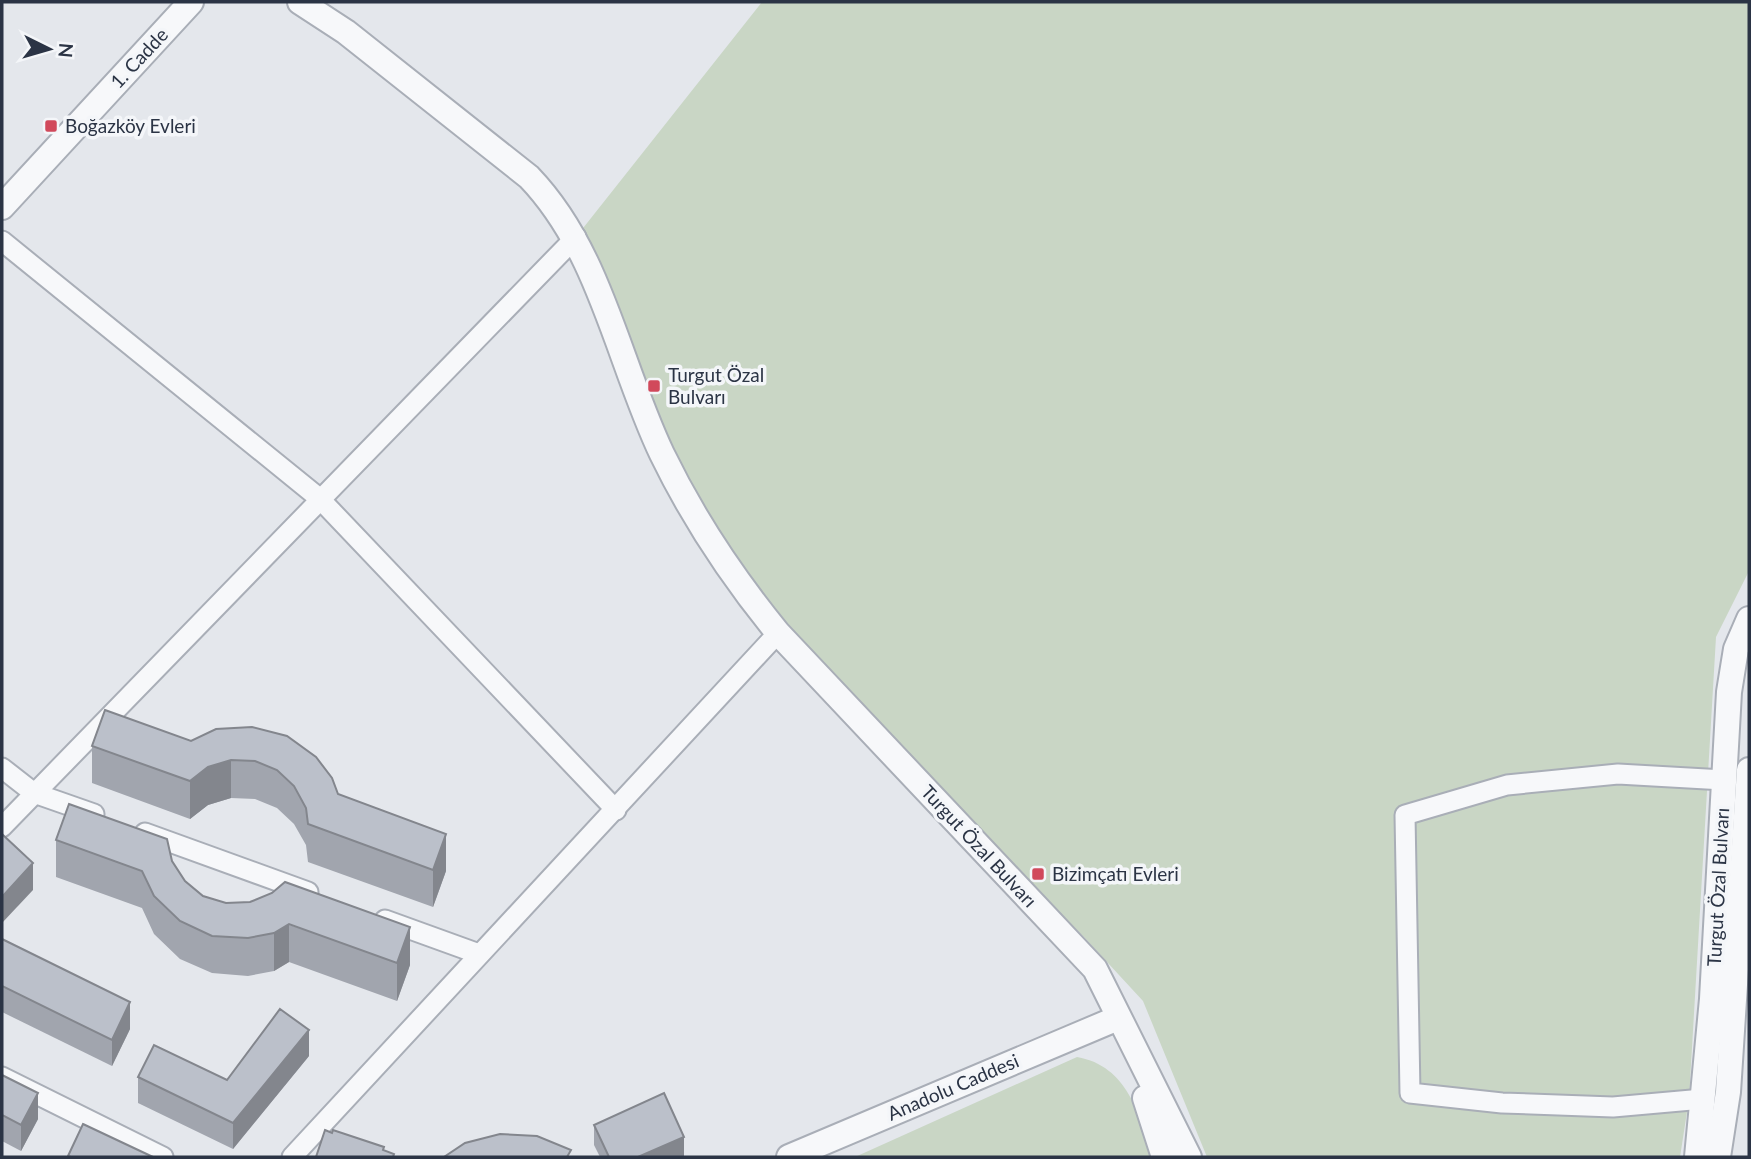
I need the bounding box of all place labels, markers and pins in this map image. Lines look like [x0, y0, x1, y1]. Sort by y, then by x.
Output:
place label: Boğazköy Evleri [65, 114, 196, 137]
marker: Boğazköy Evleri [43, 118, 59, 134]
place label: Turgut Özal Bulvarı [668, 363, 764, 408]
marker: Turgut Özal Bulvarı [646, 378, 662, 394]
place label: Bizimçatı Evleri [1052, 862, 1179, 885]
marker: Bizimçatı Evleri [1030, 866, 1046, 882]

